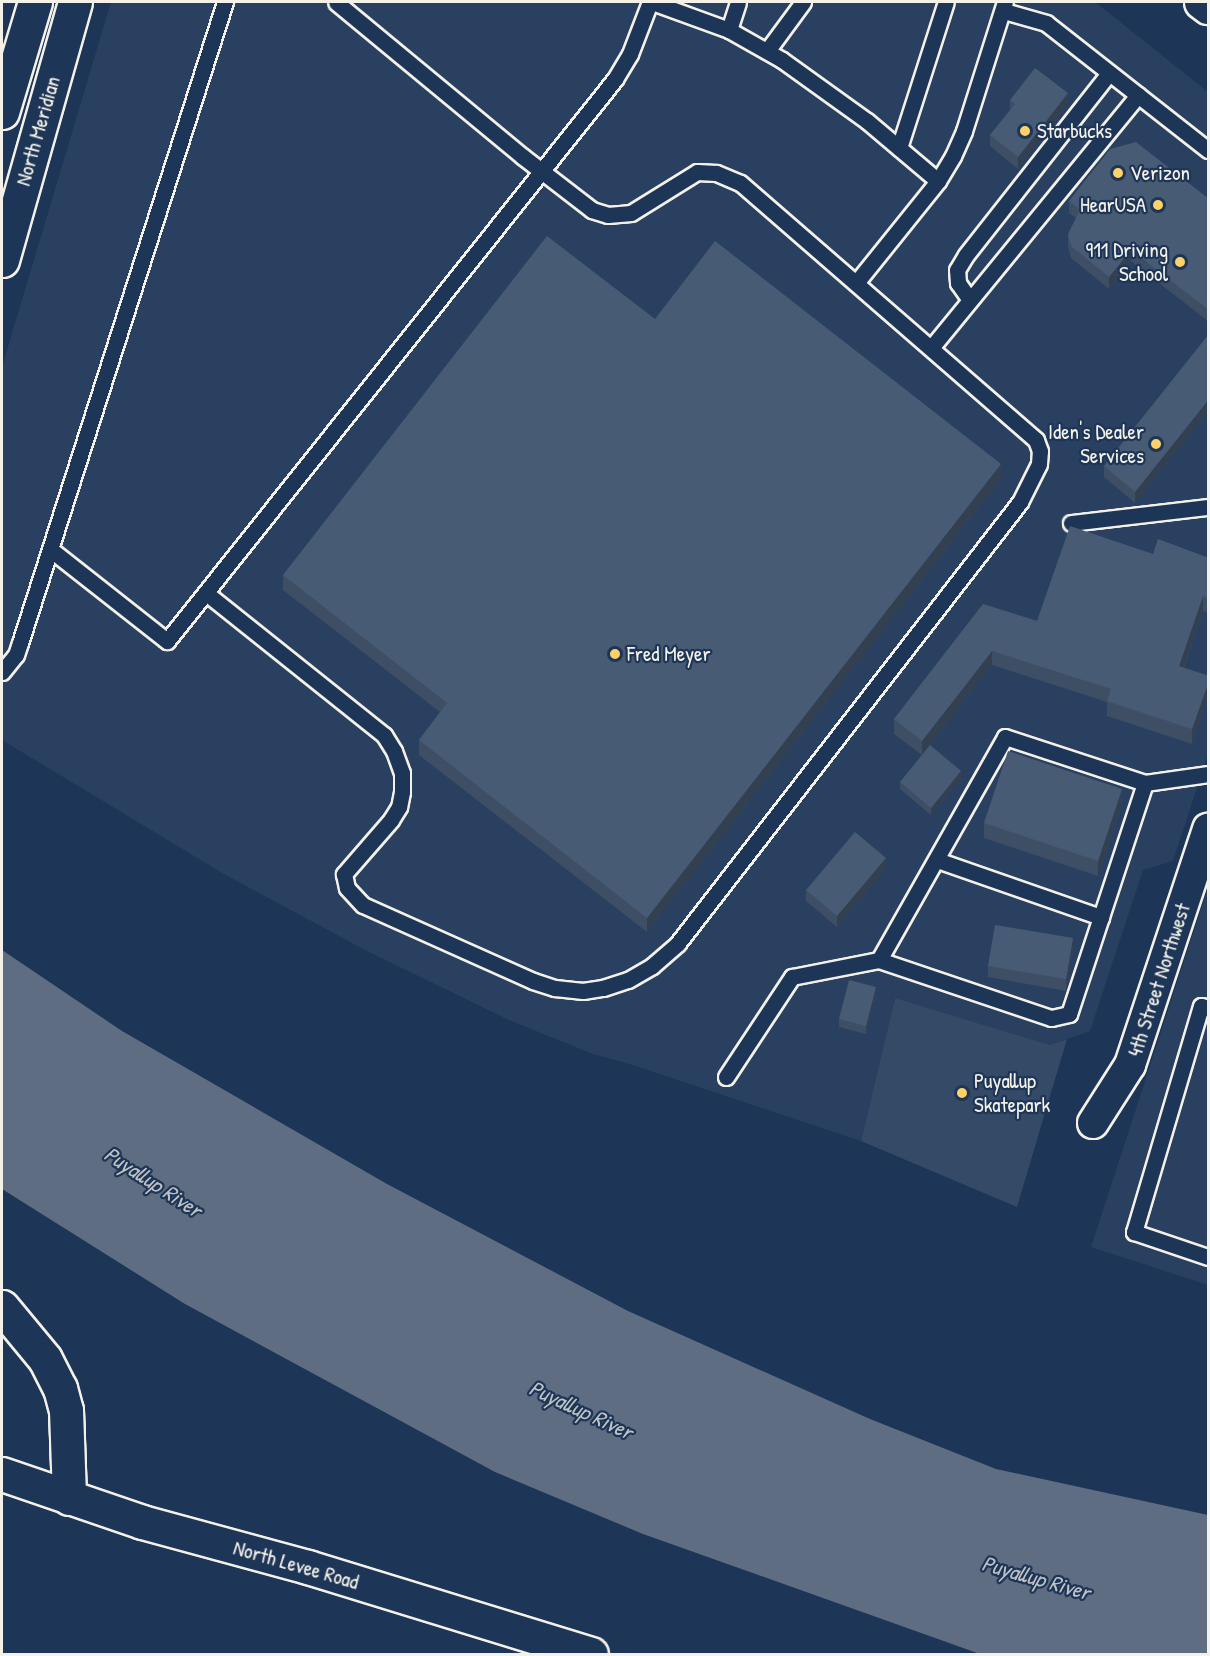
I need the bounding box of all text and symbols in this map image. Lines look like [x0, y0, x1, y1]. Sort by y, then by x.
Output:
street label: North Meridian [10, 73, 66, 189]
place label: Starbucks [1037, 118, 1112, 144]
marker: Starbucks [1018, 124, 1032, 138]
place label: Verizon [1130, 160, 1190, 186]
marker: Verizon [1111, 166, 1125, 180]
place label: HearUSA [1080, 192, 1146, 218]
marker: HearUSA [1151, 198, 1165, 212]
place label: 911 Driving School [1086, 237, 1168, 287]
marker: 911 Driving School [1173, 255, 1187, 269]
place label: Iden's Dealer Services [1048, 419, 1144, 469]
marker: Iden's Dealer Services [1149, 437, 1163, 451]
place label: Fred Meyer [627, 641, 711, 667]
marker: Fred Meyer [608, 647, 622, 661]
street label: 4th Street Northwest [1122, 900, 1196, 1060]
place label: Puyallup Skatepark [974, 1068, 1050, 1118]
marker: Puyallup Skatepark [955, 1086, 969, 1100]
water label: Puyallup River [99, 1141, 207, 1223]
water label: Puyallup River [525, 1375, 637, 1445]
street label: North Levee Road [230, 1535, 362, 1595]
water label: Puyallup River [979, 1550, 1093, 1606]

